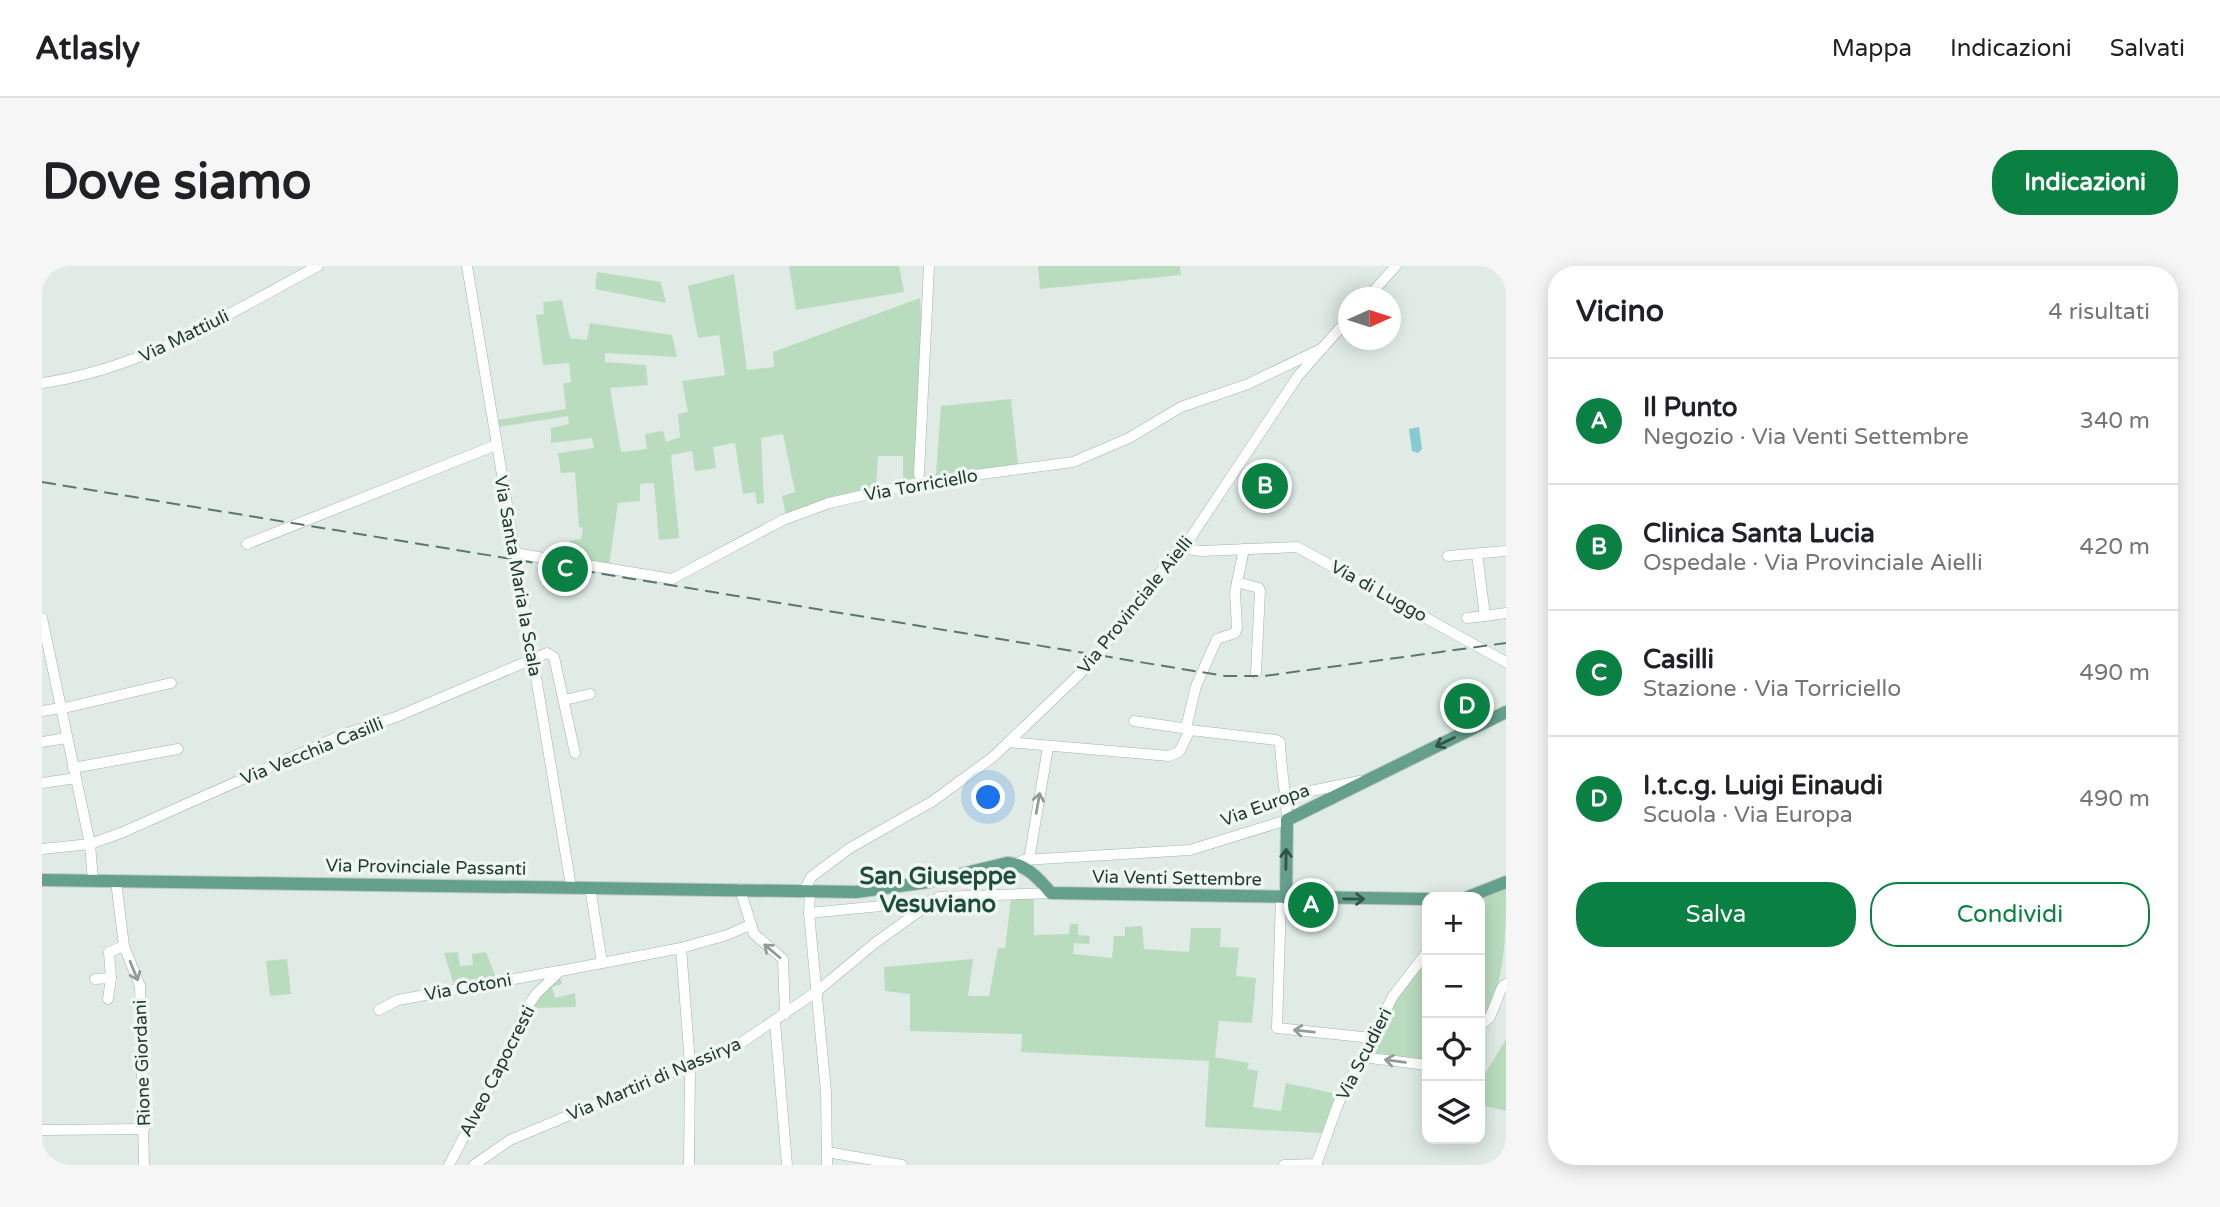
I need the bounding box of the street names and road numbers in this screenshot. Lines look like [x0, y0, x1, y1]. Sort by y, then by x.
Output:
street label: Via Mattiuli [136, 305, 232, 367]
street label: Via Torriciello [863, 464, 979, 506]
street label: Via Santa Maria la Scala [489, 474, 547, 678]
street label: Via Provinciale Aielli [1073, 532, 1197, 678]
street label: Via di Luggo [1327, 555, 1431, 627]
street label: Via Vecchia Casilli [237, 712, 387, 790]
street label: Via Europa [1218, 779, 1312, 831]
street label: Via Provinciale Passanti [325, 854, 527, 880]
street label: Via Venti Settembre [1092, 866, 1262, 890]
street label: Via Cotoni [423, 969, 513, 1005]
street label: Rione Giordani [129, 999, 155, 1127]
street label: Alveo Capocresti [454, 1002, 540, 1140]
street label: Via Scudieri [1331, 1004, 1397, 1104]
street label: Via Martiri di Nassirya [564, 1032, 744, 1126]

